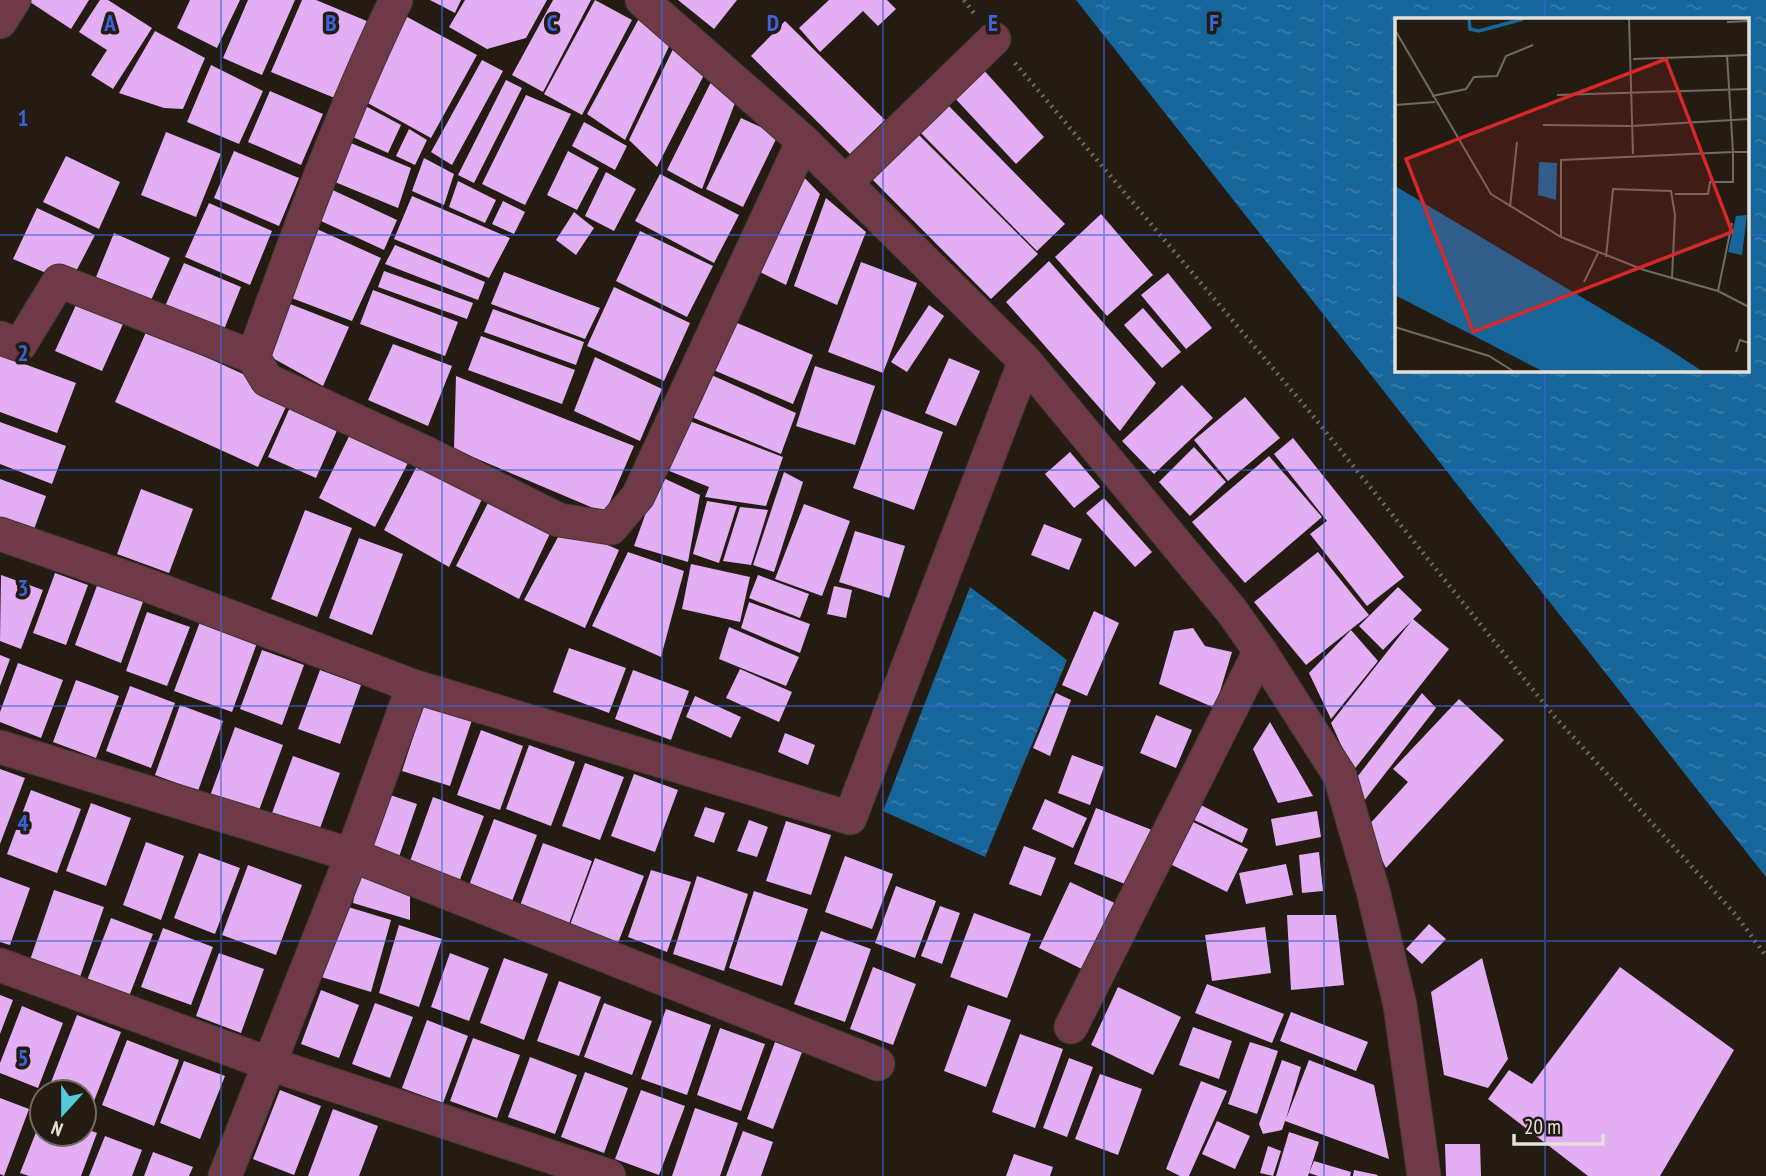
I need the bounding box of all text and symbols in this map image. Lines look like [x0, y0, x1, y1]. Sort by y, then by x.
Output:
text: A [103, 8, 116, 37]
text: B [325, 8, 337, 37]
text: C [547, 8, 558, 37]
text: D [767, 8, 779, 37]
text: E [988, 8, 998, 37]
text: F [1209, 8, 1219, 37]
inset map [1395, 18, 1748, 371]
text: 1 [18, 103, 29, 132]
text: 2 [18, 338, 29, 367]
text: 3 [18, 573, 29, 602]
text: 4 [18, 808, 29, 837]
text: 5 [18, 1043, 29, 1072]
north arrow [28, 1078, 98, 1148]
scale bar [1514, 1102, 1603, 1146]
text: 20 m [1524, 1113, 1561, 1140]
text: N [48, 1116, 66, 1142]

